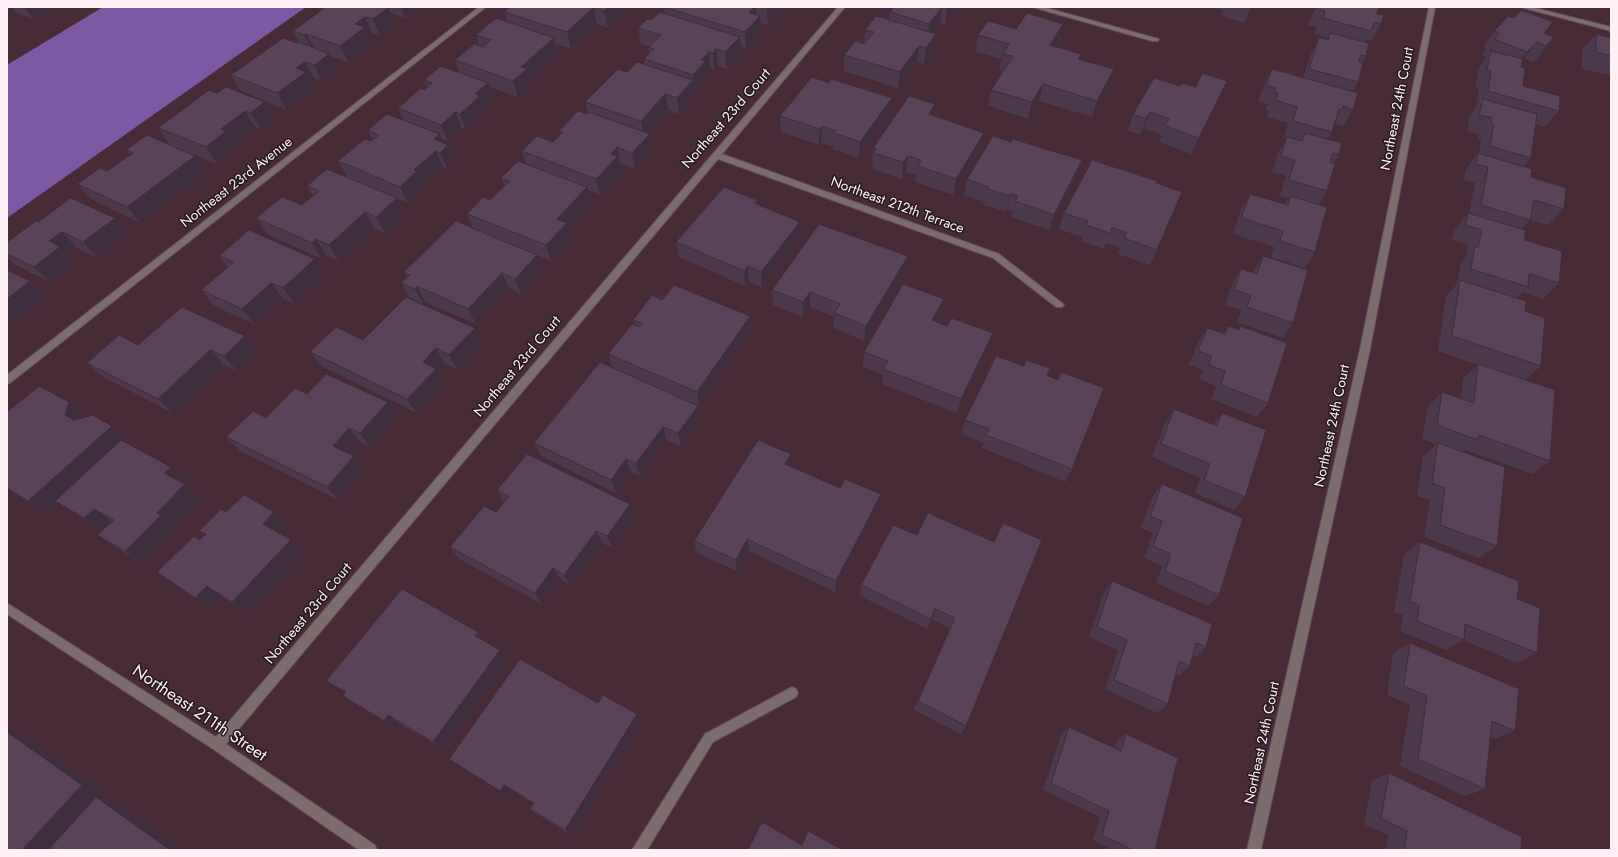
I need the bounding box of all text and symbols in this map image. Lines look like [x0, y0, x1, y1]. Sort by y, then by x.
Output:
street label: Northeast 24th Court [1378, 46, 1418, 172]
street label: Northeast 23rd Court [679, 66, 775, 172]
street label: Northeast 23rd Avenue [178, 134, 296, 232]
street label: Northeast 212th Terrace [828, 174, 966, 238]
street label: Northeast 23rd Court [471, 313, 565, 421]
street label: Northeast 24th Court [1312, 363, 1354, 489]
street label: Northeast 23rd Court [262, 560, 356, 668]
street label: Northeast 211th Street [128, 661, 270, 767]
street label: Northeast 24th Court [1242, 680, 1284, 806]

